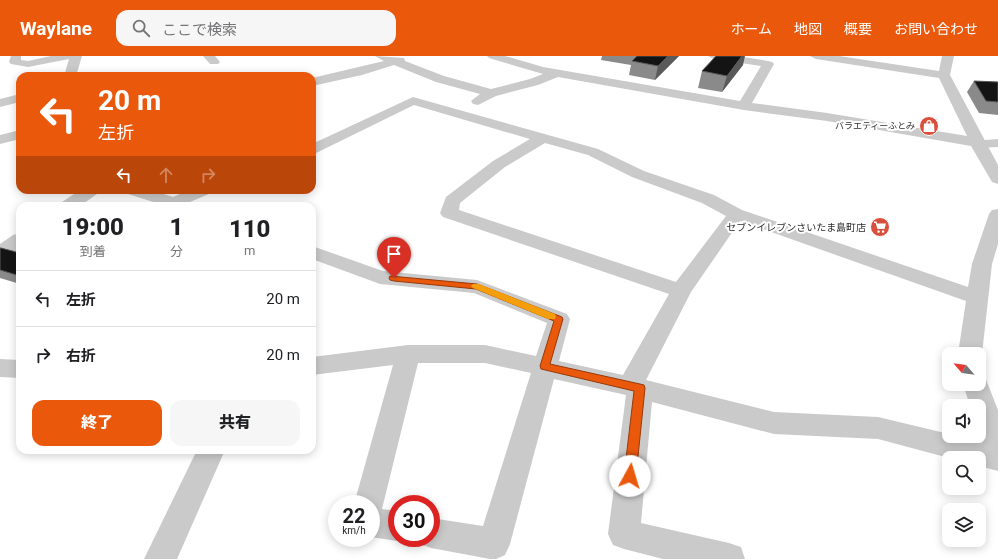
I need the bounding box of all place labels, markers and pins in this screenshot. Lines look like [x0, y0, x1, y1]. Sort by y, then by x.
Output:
shop icon: バラエティーふとみ [918, 115, 940, 137]
place label: バラエティーふとみ [835, 121, 915, 131]
supermarket icon: セブンイレブンさいたま島町店 [869, 216, 891, 238]
place label: セブンイレブンさいたま島町店 [726, 222, 866, 233]
pin [377, 237, 411, 278]

